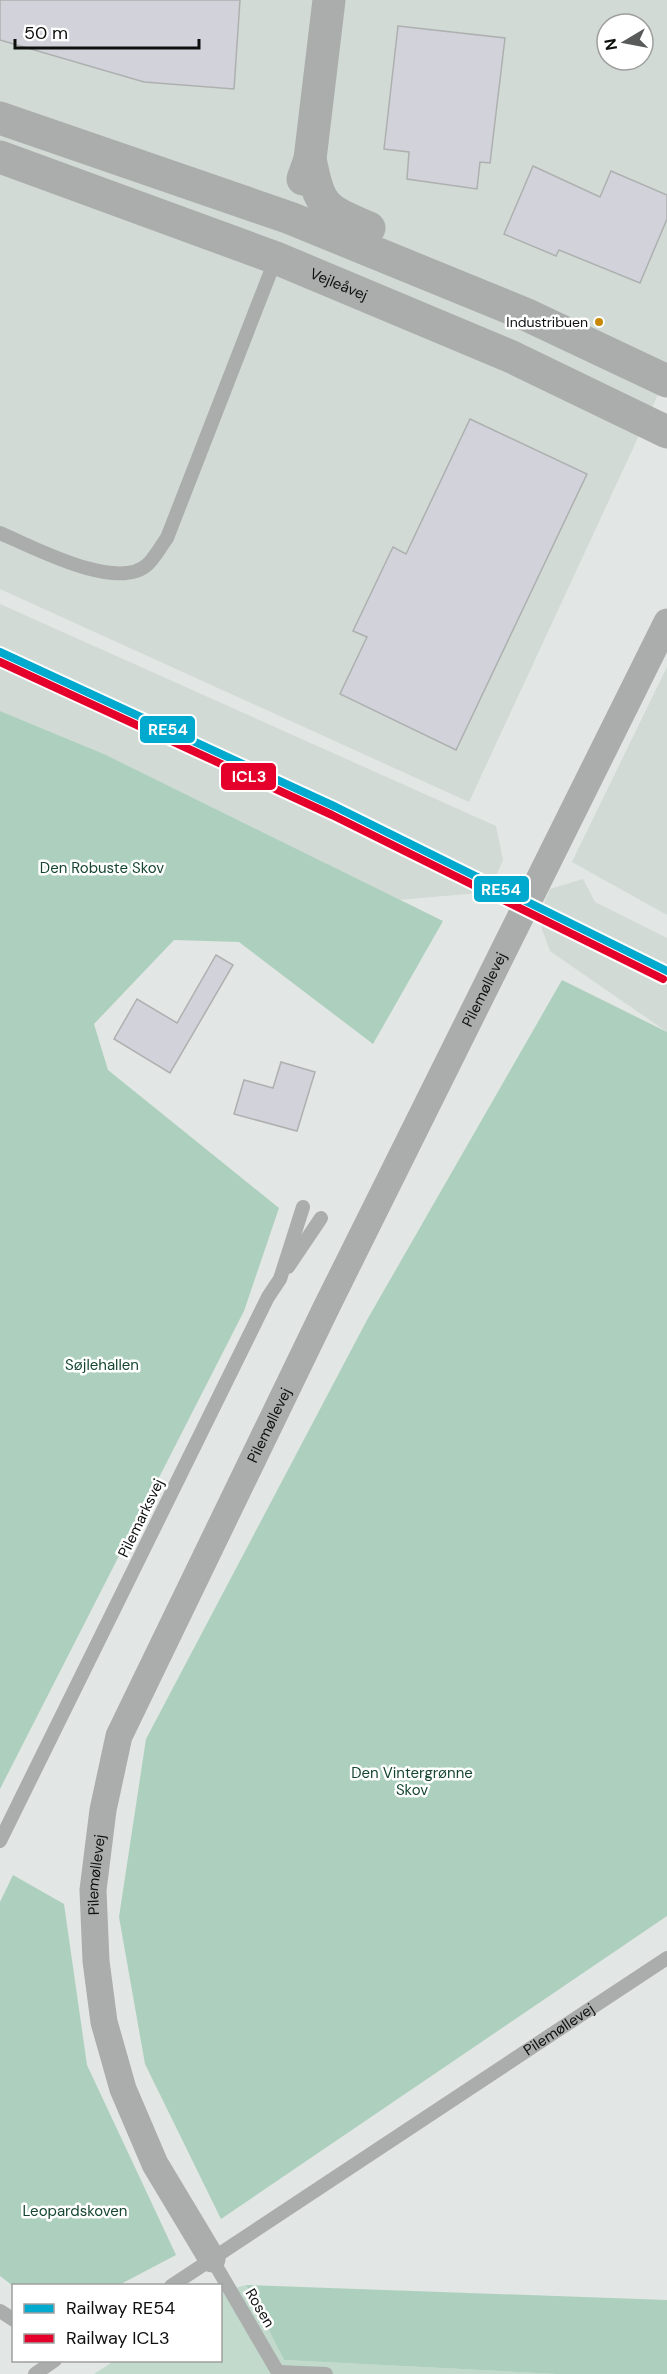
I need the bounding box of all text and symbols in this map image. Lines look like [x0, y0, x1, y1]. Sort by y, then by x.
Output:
scale bar [15, 12, 200, 50]
north arrow [595, 12, 655, 72]
text: 50 m [24, 21, 68, 45]
text: N [599, 37, 622, 52]
street label: Vejleåvej [307, 263, 371, 305]
place label: Industribuen [506, 313, 588, 331]
marker: Industribuen [593, 316, 605, 328]
line badge: RE54 [139, 715, 196, 744]
text: RE54 [148, 719, 188, 740]
line badge: ICL3 [220, 762, 277, 791]
text: ICL3 [232, 766, 266, 787]
park label: Den Robuste Skov [40, 858, 164, 878]
line badge: RE54 [473, 875, 530, 903]
text: RE54 [481, 879, 521, 900]
street label: Pilemøllevej [457, 949, 511, 1030]
park label: Søjlehallen [65, 1355, 139, 1375]
street label: Pilemøllevej [243, 1384, 296, 1466]
street label: Pilemarksvej [113, 1475, 169, 1561]
park label: Den Vintergrønne Skov [351, 1763, 473, 1800]
street label: Pilemøllevej [83, 1833, 110, 1916]
street label: Pilemøllevej [519, 1999, 598, 2060]
park label: Leopardskoven [23, 2201, 127, 2221]
legend [12, 2284, 222, 2362]
street label: Rosen [241, 2285, 279, 2331]
text: Railway RE54 [66, 2296, 175, 2320]
text: Railway ICL3 [66, 2326, 170, 2350]

